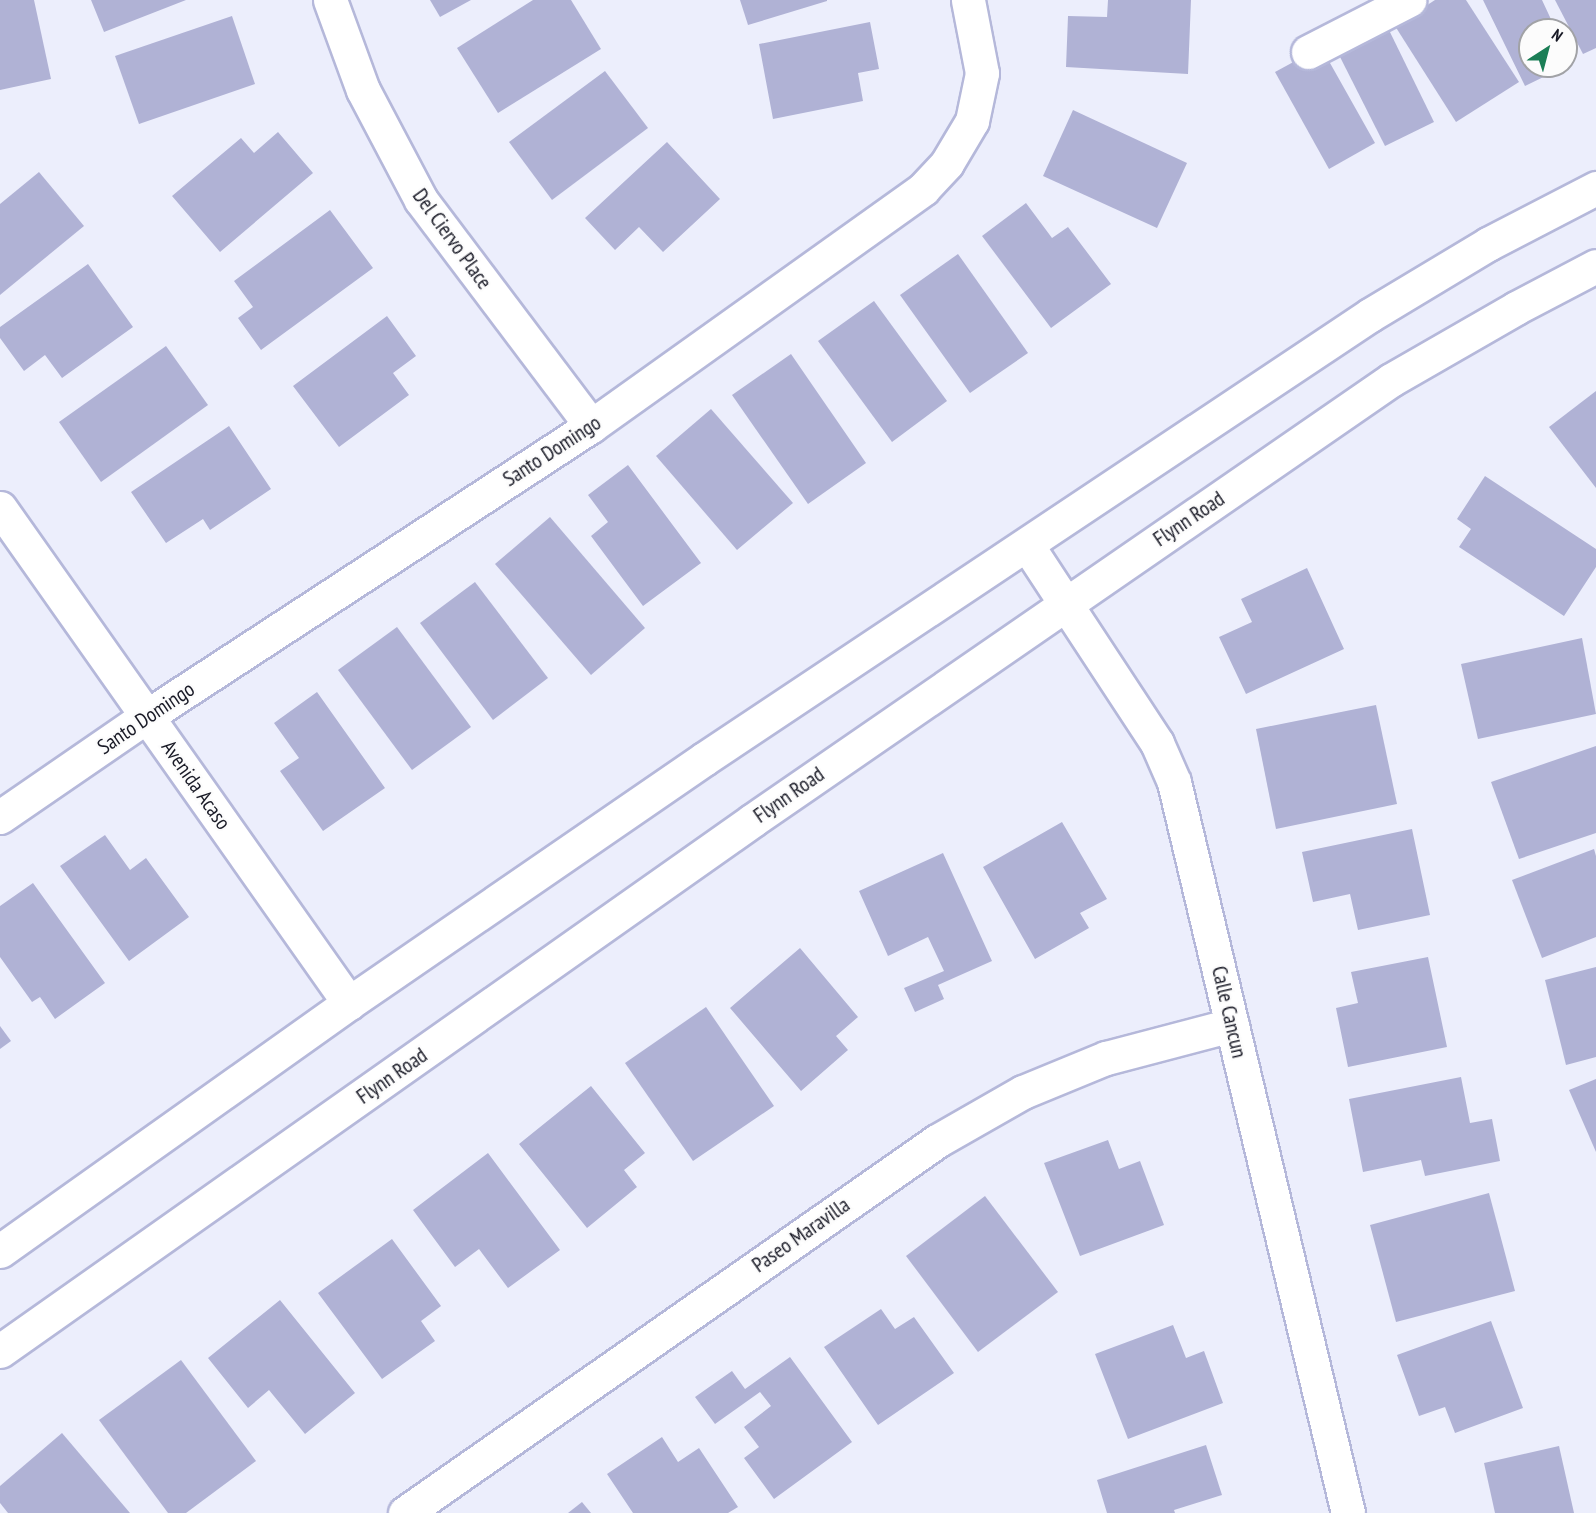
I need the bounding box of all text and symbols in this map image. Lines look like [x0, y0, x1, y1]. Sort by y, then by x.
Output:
north arrow [1518, 18, 1578, 78]
text: N [1548, 24, 1567, 46]
street label: Del Ciervo Place [407, 184, 497, 294]
street label: Santo Domingo [498, 410, 606, 492]
street label: Flynn Road [1149, 486, 1229, 552]
street label: Santo Domingo [93, 676, 199, 760]
street label: Avenida Acaso [156, 735, 236, 835]
street label: Flynn Road [749, 762, 829, 828]
street label: Calle Cancun [1206, 964, 1252, 1060]
street label: Flynn Road [352, 1043, 432, 1109]
street label: Paseo Maravilla [747, 1192, 855, 1278]

